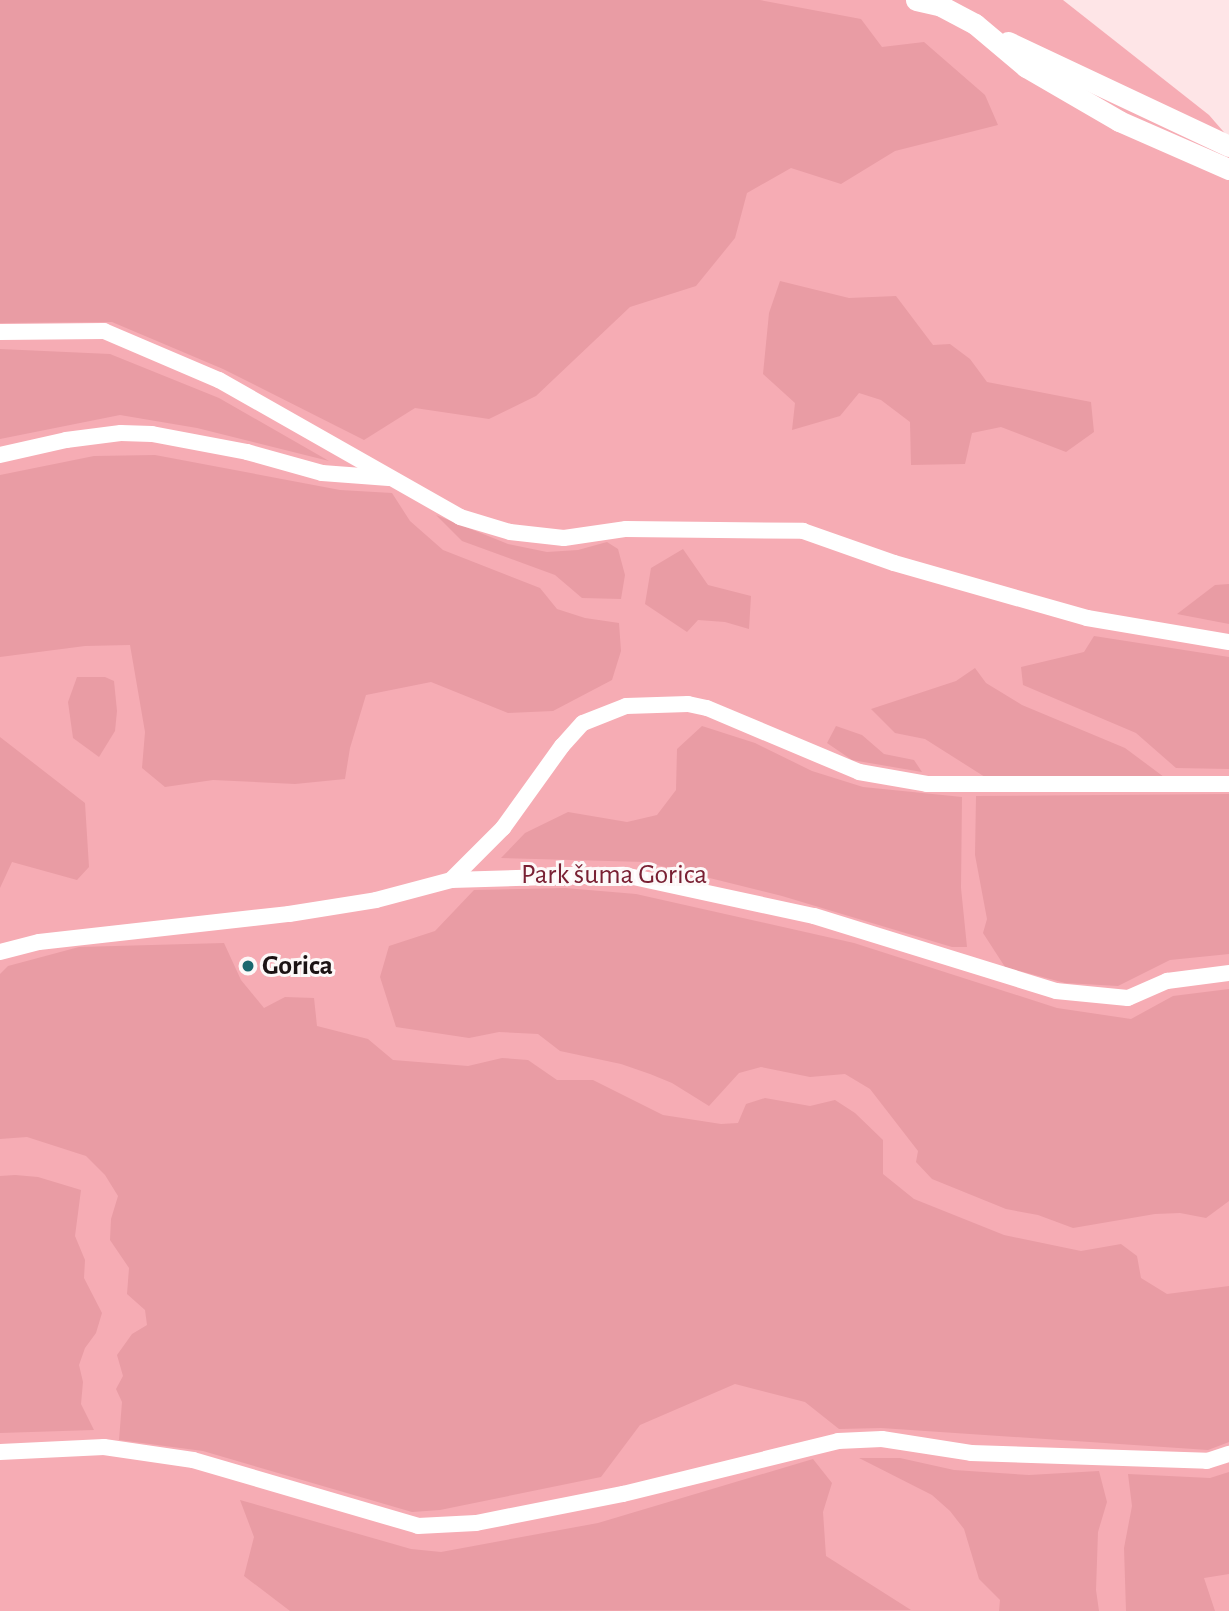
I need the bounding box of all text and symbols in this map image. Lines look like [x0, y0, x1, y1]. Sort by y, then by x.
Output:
park label: Park šuma Gorica [521, 858, 707, 892]
place label: Gorica [262, 949, 333, 983]
marker: Gorica [240, 958, 256, 974]

